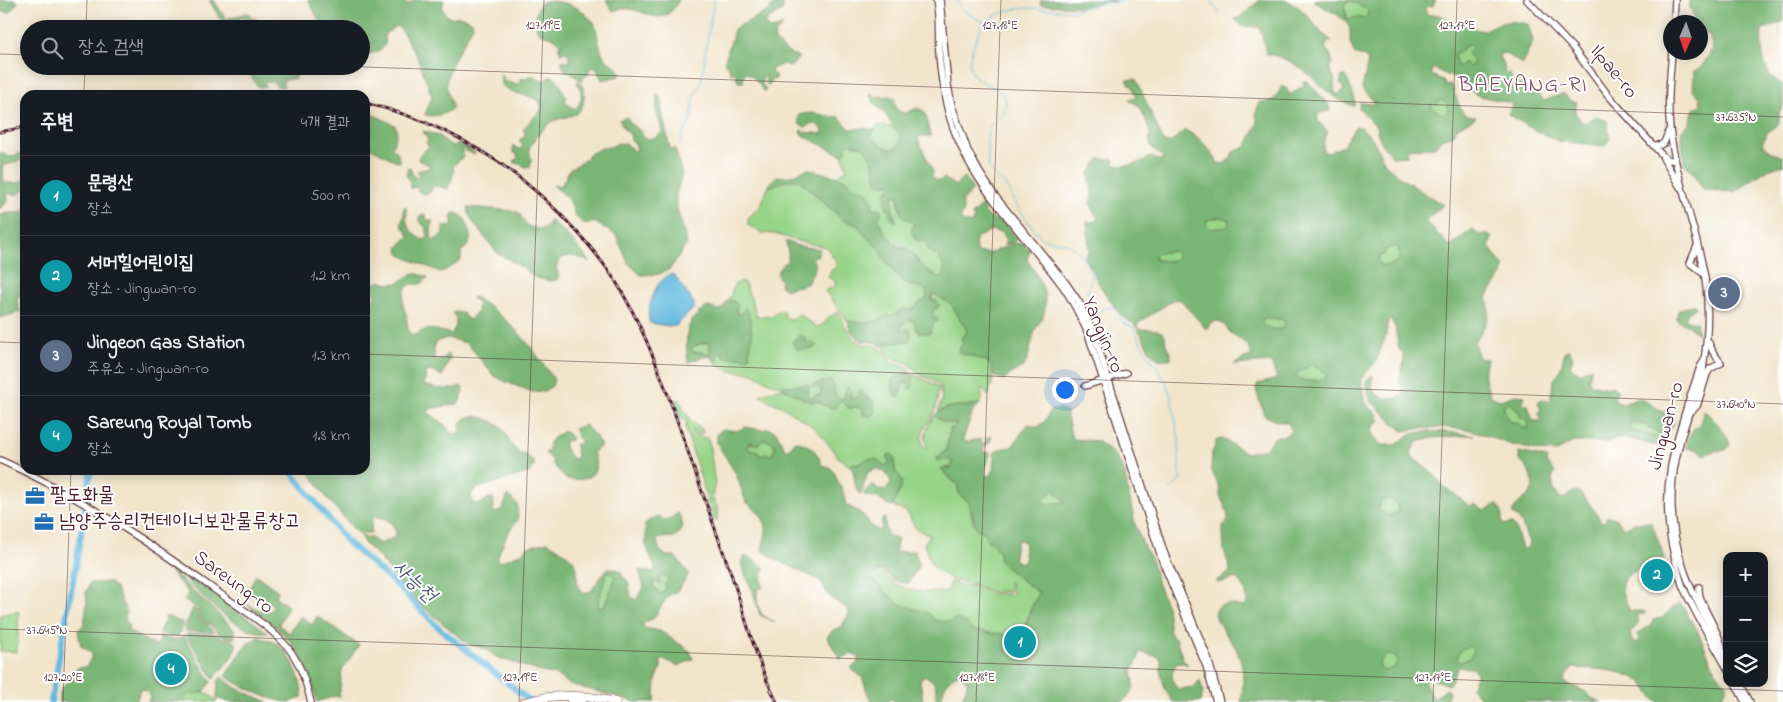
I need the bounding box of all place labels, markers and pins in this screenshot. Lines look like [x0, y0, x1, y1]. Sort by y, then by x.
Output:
pin: 3 [1708, 274, 1740, 312]
place label: 팔도화물 [50, 482, 114, 511]
office icon: 팔도화물 [24, 485, 46, 507]
place label: 남양주승리컨테이너보관물류창고 [59, 508, 300, 537]
office icon: 남양주승리컨테이너보관물류창고 [33, 511, 55, 533]
pin: 2 [1641, 556, 1673, 594]
pin: 1 [1004, 623, 1036, 661]
pin: 4 [155, 650, 187, 688]

